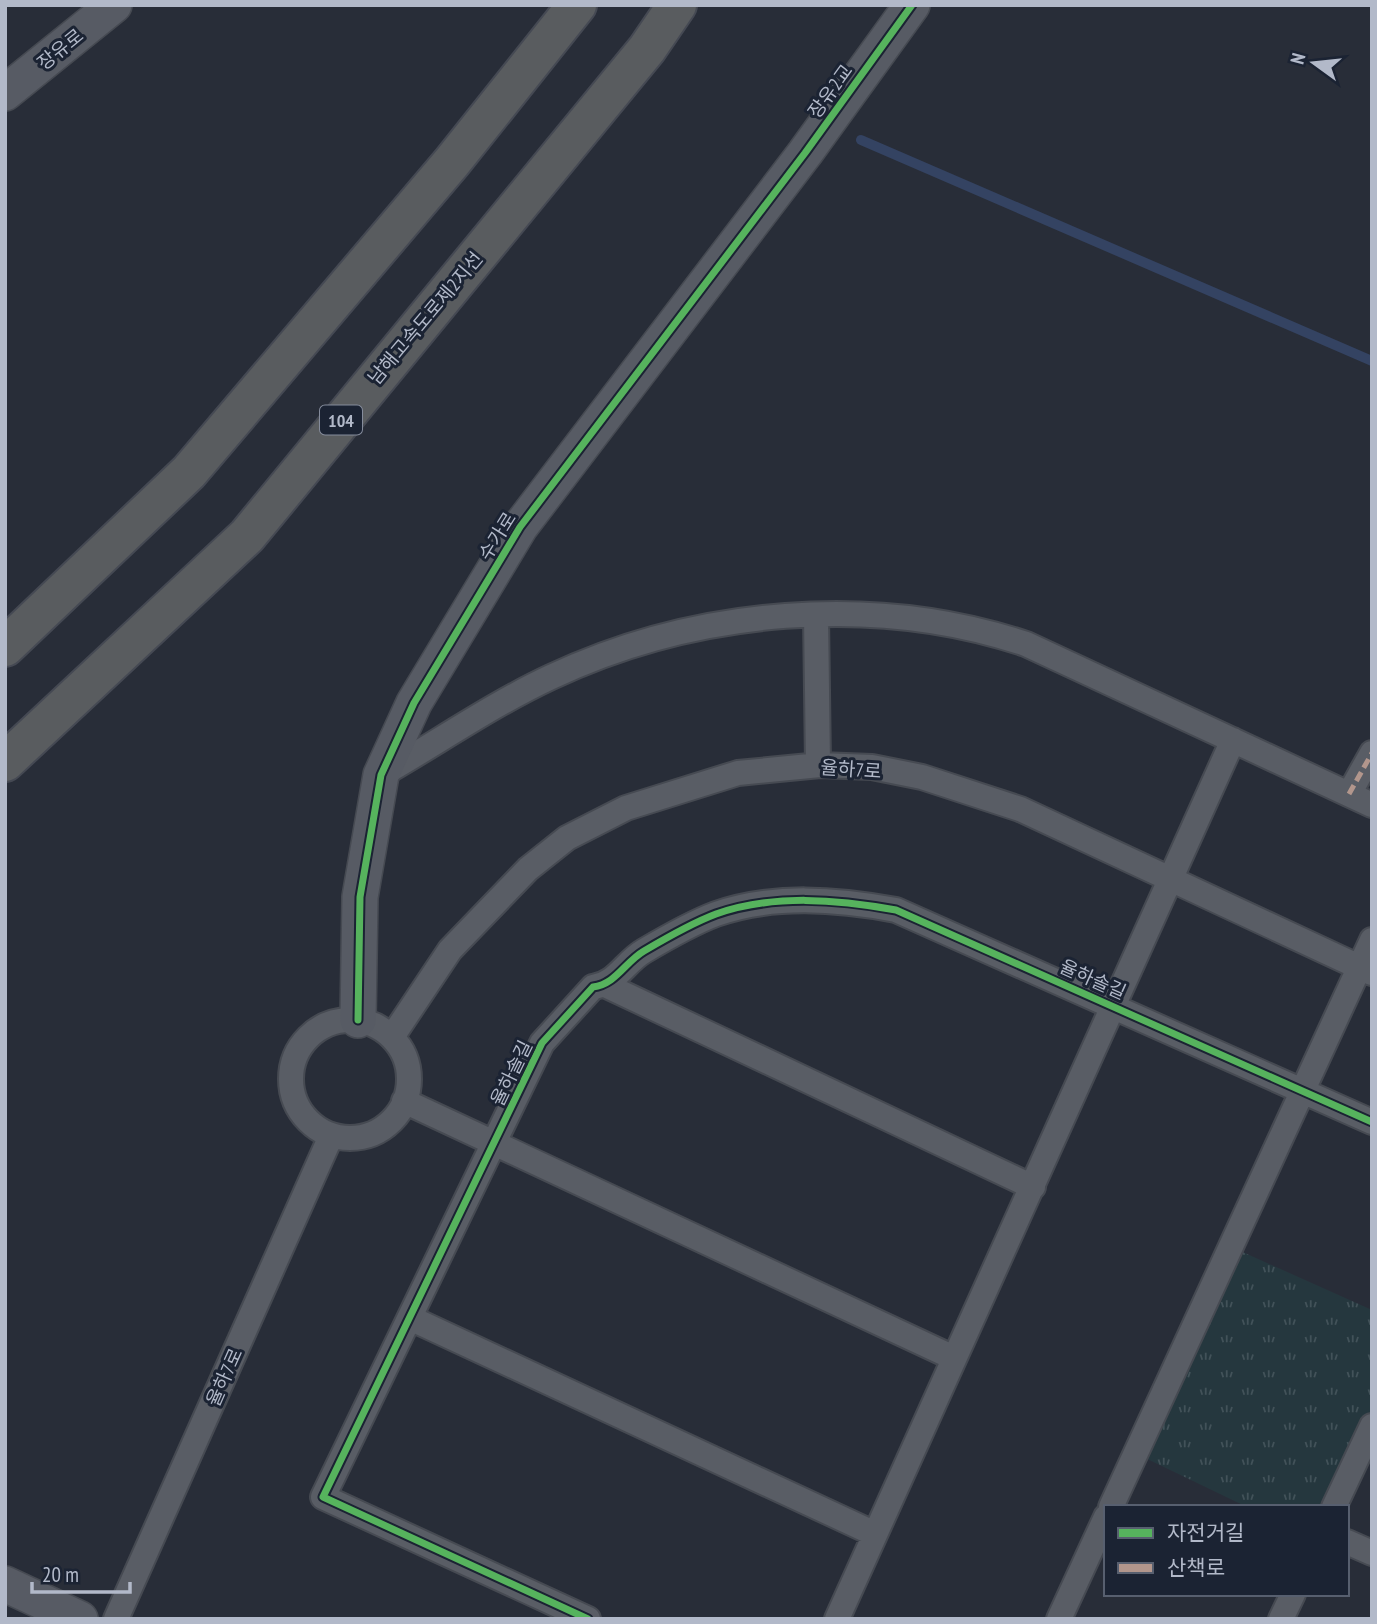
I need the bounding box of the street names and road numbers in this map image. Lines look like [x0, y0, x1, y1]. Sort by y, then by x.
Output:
street label: 장유로 [32, 23, 88, 75]
street label: 장유2교 [802, 59, 858, 123]
street label: 남해고속도로제2지선 [362, 247, 488, 389]
road number: 104 [320, 406, 362, 434]
street label: 수가로 [473, 507, 521, 565]
street label: 율하7로 [820, 755, 882, 783]
street label: 율하솔길 [1056, 954, 1130, 1004]
street label: 율하솔길 [485, 1036, 537, 1110]
street label: 율하7로 [201, 1344, 247, 1410]

